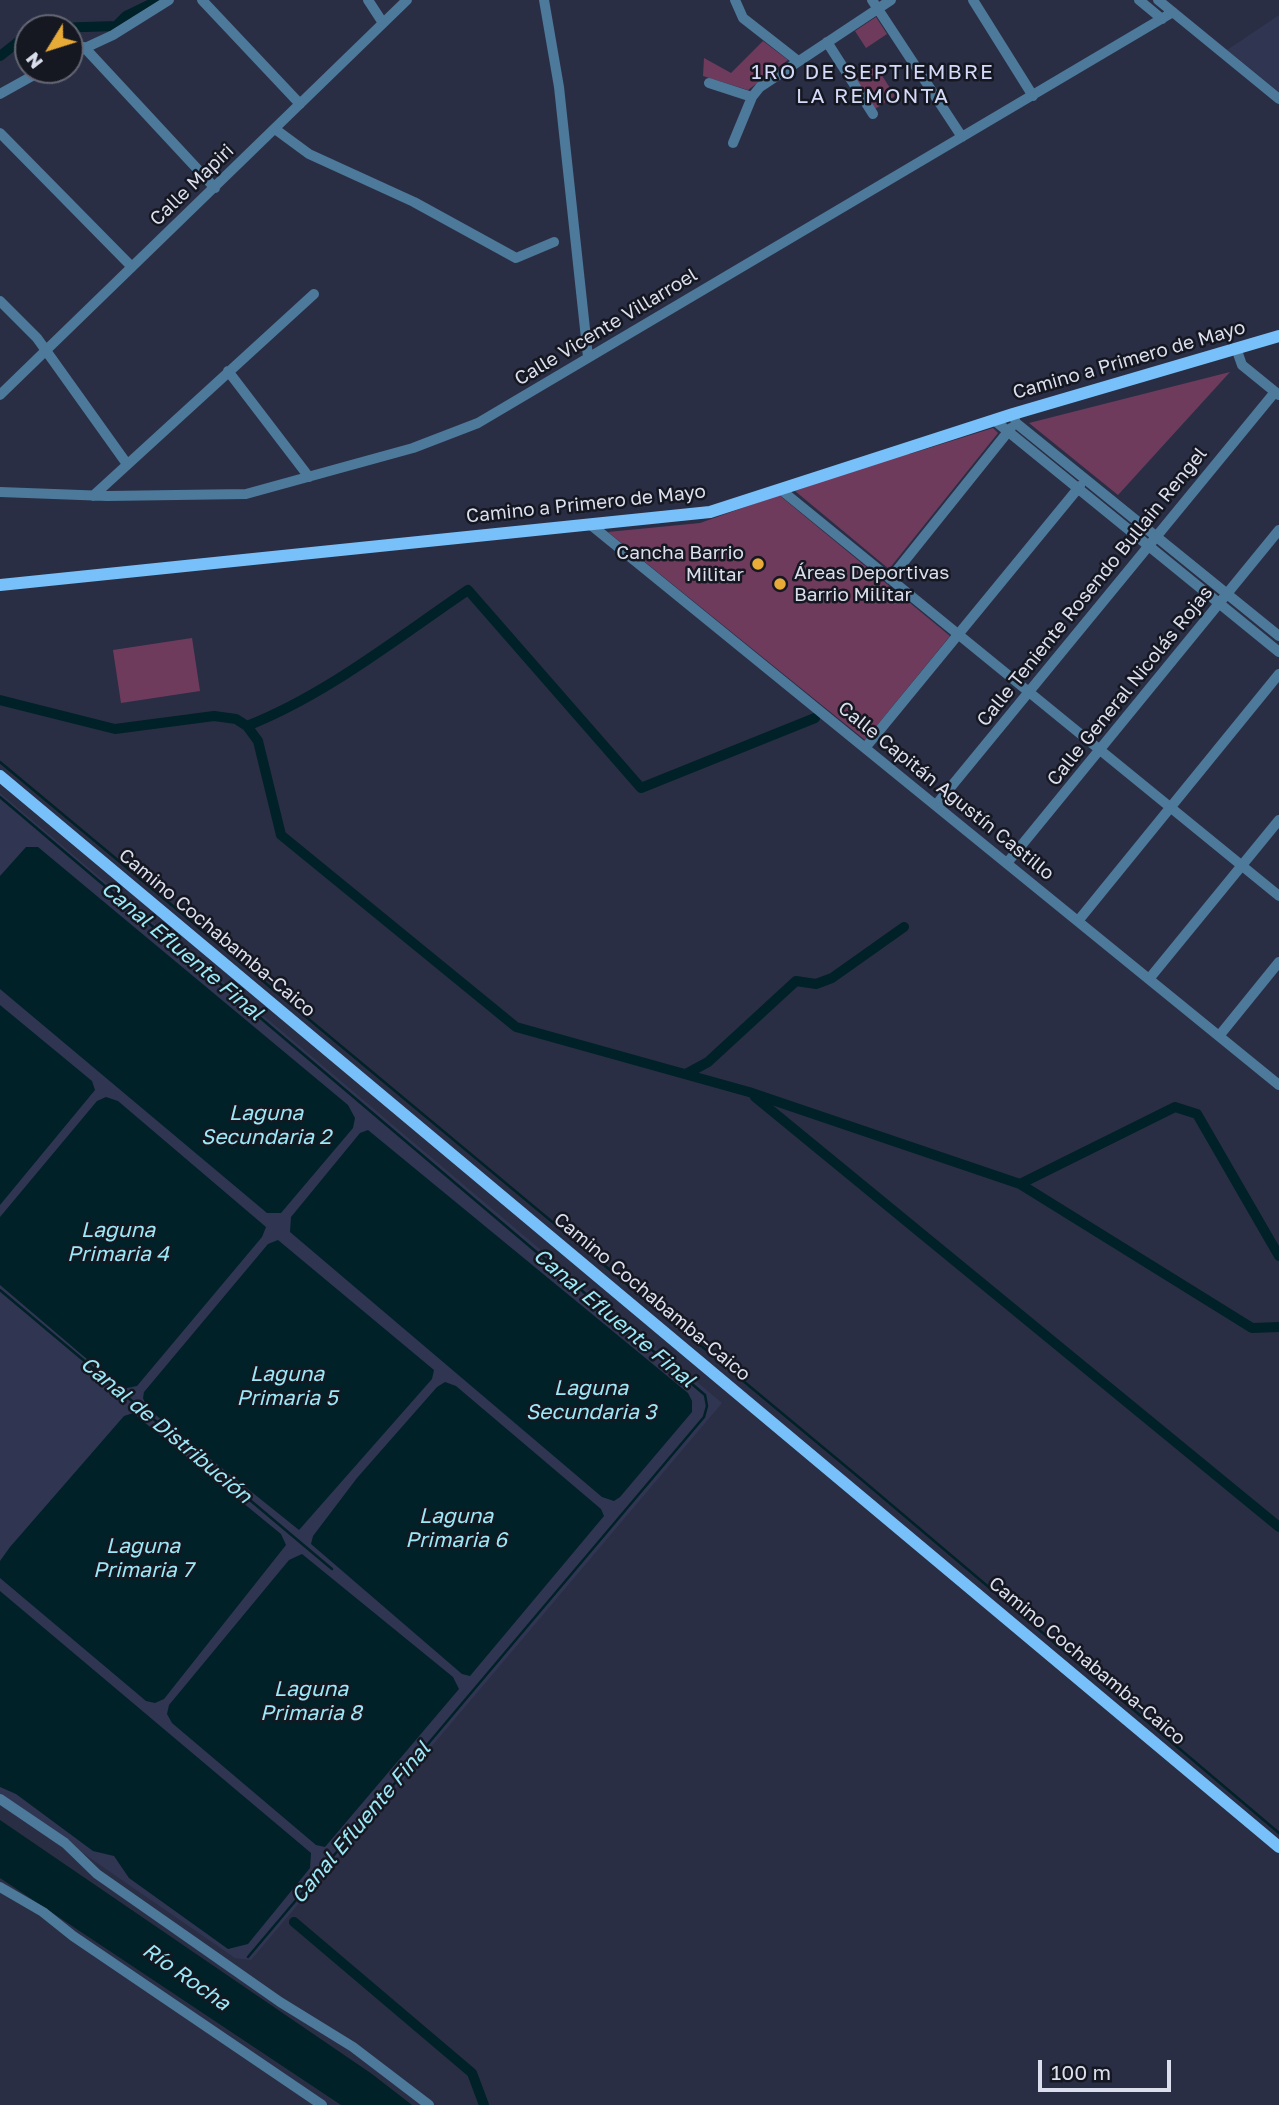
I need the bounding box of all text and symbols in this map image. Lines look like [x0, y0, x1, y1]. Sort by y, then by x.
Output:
north arrow [14, 14, 84, 84]
text: N [20, 48, 47, 74]
district label: 1RO DE SEPTIEMBRE LA REMONTA [753, 59, 993, 109]
street label: Calle Mapiri [145, 139, 239, 231]
street label: Calle Vicente Villarroel [510, 263, 702, 391]
street label: Camino a Primero de Mayo [1010, 316, 1248, 404]
street label: Calle Teniente Rosendo Bullain Rengel [972, 443, 1212, 731]
street label: Camino a Primero de Mayo [465, 480, 707, 528]
place label: Cancha Barrio Militar [616, 542, 744, 586]
marker: Cancha Barrio Militar [750, 556, 766, 572]
place label: Áreas Deportivas Barrio Militar [794, 562, 949, 606]
marker: Áreas Deportivas Barrio Militar [772, 576, 788, 592]
street label: Calle General Nicolás Rojas [1042, 582, 1218, 790]
street label: Calle Capitán Agustín Castillo [833, 697, 1059, 885]
street label: Camino Cochabamba-Caico [114, 844, 320, 1022]
water label: Canal Efluente Final [96, 876, 268, 1026]
water label: Laguna Secundaria 2 [201, 1100, 331, 1150]
street label: Camino Cochabamba-Caico [549, 1208, 755, 1386]
water label: Laguna Primaria 4 [67, 1217, 169, 1267]
water label: Canal Efluente Final [528, 1243, 700, 1393]
water label: Canal de Distribución [76, 1351, 256, 1509]
water label: Laguna Primaria 5 [236, 1361, 338, 1411]
water label: Laguna Secundaria 3 [526, 1375, 656, 1425]
water label: Laguna Primaria 6 [405, 1503, 507, 1553]
water label: Laguna Primaria 7 [93, 1533, 193, 1583]
street label: Camino Cochabamba-Caico [984, 1572, 1190, 1750]
water label: Laguna Primaria 8 [260, 1676, 362, 1726]
water label: Canal Efluente Final [286, 1737, 436, 1909]
water label: Río Rocha [138, 1938, 234, 2016]
scale bar [1041, 2046, 1174, 2090]
text: 100 m [1051, 2059, 1111, 2085]

